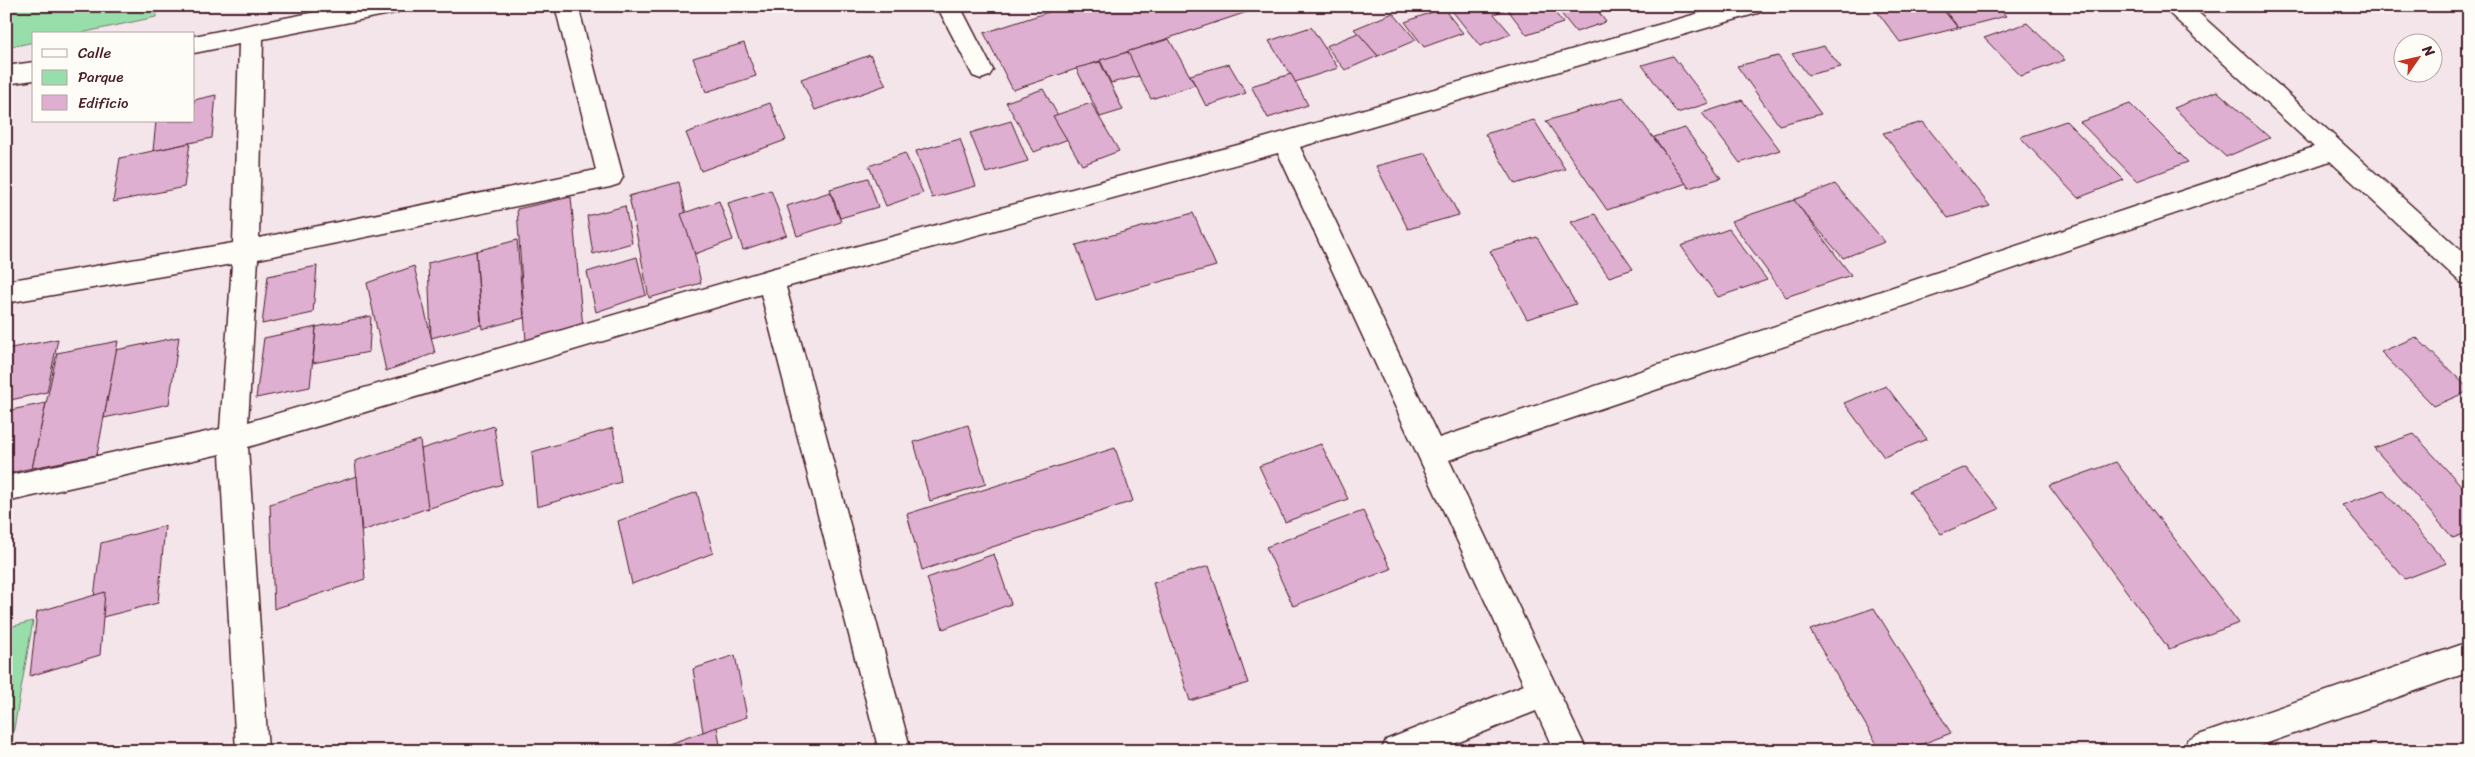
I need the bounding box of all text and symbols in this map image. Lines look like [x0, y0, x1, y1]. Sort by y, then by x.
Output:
legend [32, 32, 195, 122]
north arrow [2392, 32, 2442, 82]
text: N [2415, 39, 2442, 62]
text: Calle [78, 40, 111, 66]
text: Parque [78, 64, 123, 90]
text: Edificio [78, 90, 129, 116]

